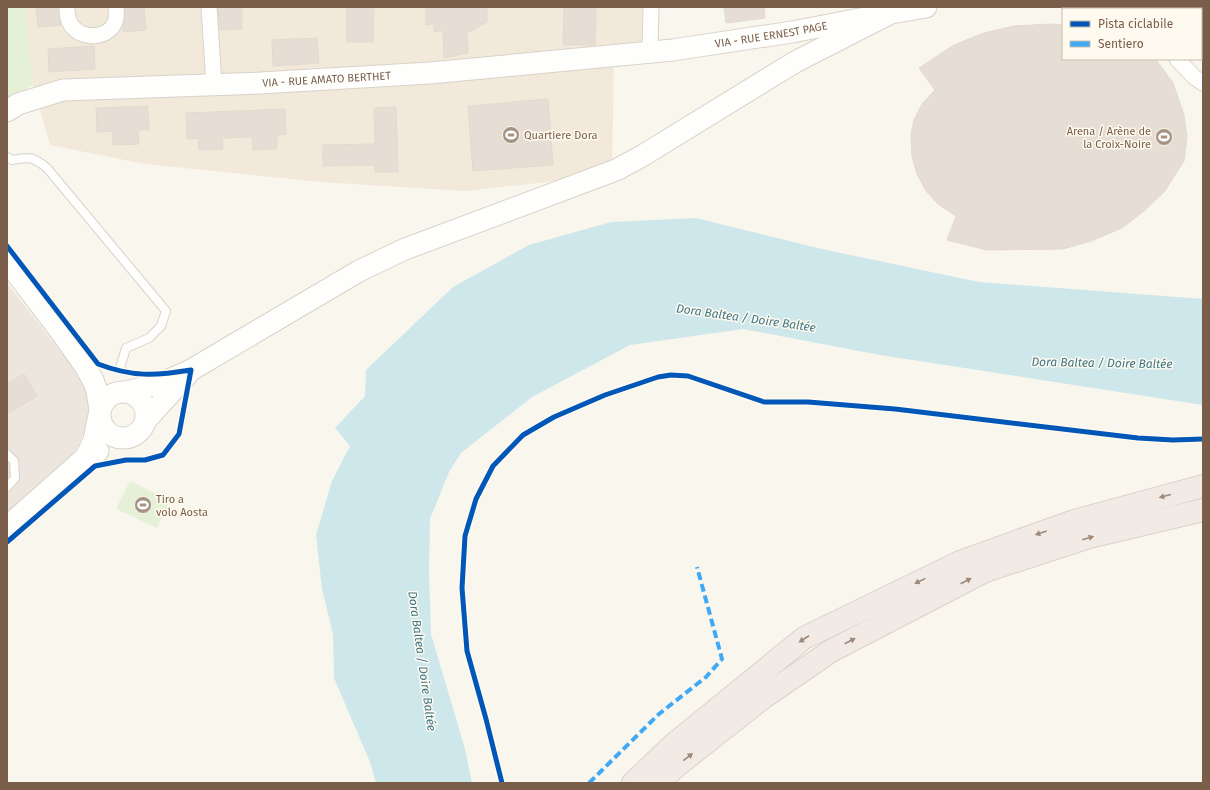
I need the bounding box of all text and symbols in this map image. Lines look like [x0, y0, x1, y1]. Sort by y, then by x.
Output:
legend [1062, 8, 1202, 60]
text: Pista ciclabile [1098, 17, 1173, 31]
street label: VIA - RUE ERNEST PAGE [714, 19, 829, 51]
text: Sentiero [1098, 37, 1144, 51]
street label: VIA - RUE AMATO BERTHET [262, 69, 392, 90]
sports icon: Quartiere Dora [501, 125, 521, 145]
place label: Arena / Arène de la Croix-Noire [1067, 125, 1151, 151]
sports icon: Arena / Arène de la Croix-Noire [1154, 127, 1174, 147]
place label: Quartiere Dora [524, 129, 597, 142]
water label: Dora Baltea / Doire Baltée [675, 301, 817, 335]
water label: Dora Baltea / Doire Baltée [1031, 355, 1173, 371]
place label: Tiro a volo Aosta [156, 493, 208, 519]
one-way arrow [1159, 493, 1171, 499]
sports icon: Tiro a volo Aosta [133, 495, 153, 515]
one-way arrow [1034, 530, 1046, 536]
one-way arrow [1082, 535, 1094, 541]
one-way arrow [914, 578, 926, 584]
one-way arrow [960, 578, 972, 585]
water label: Dora Baltea / Doire Baltée [405, 590, 439, 732]
one-way arrow [798, 635, 810, 642]
one-way arrow [845, 638, 856, 644]
one-way arrow [682, 753, 693, 761]

